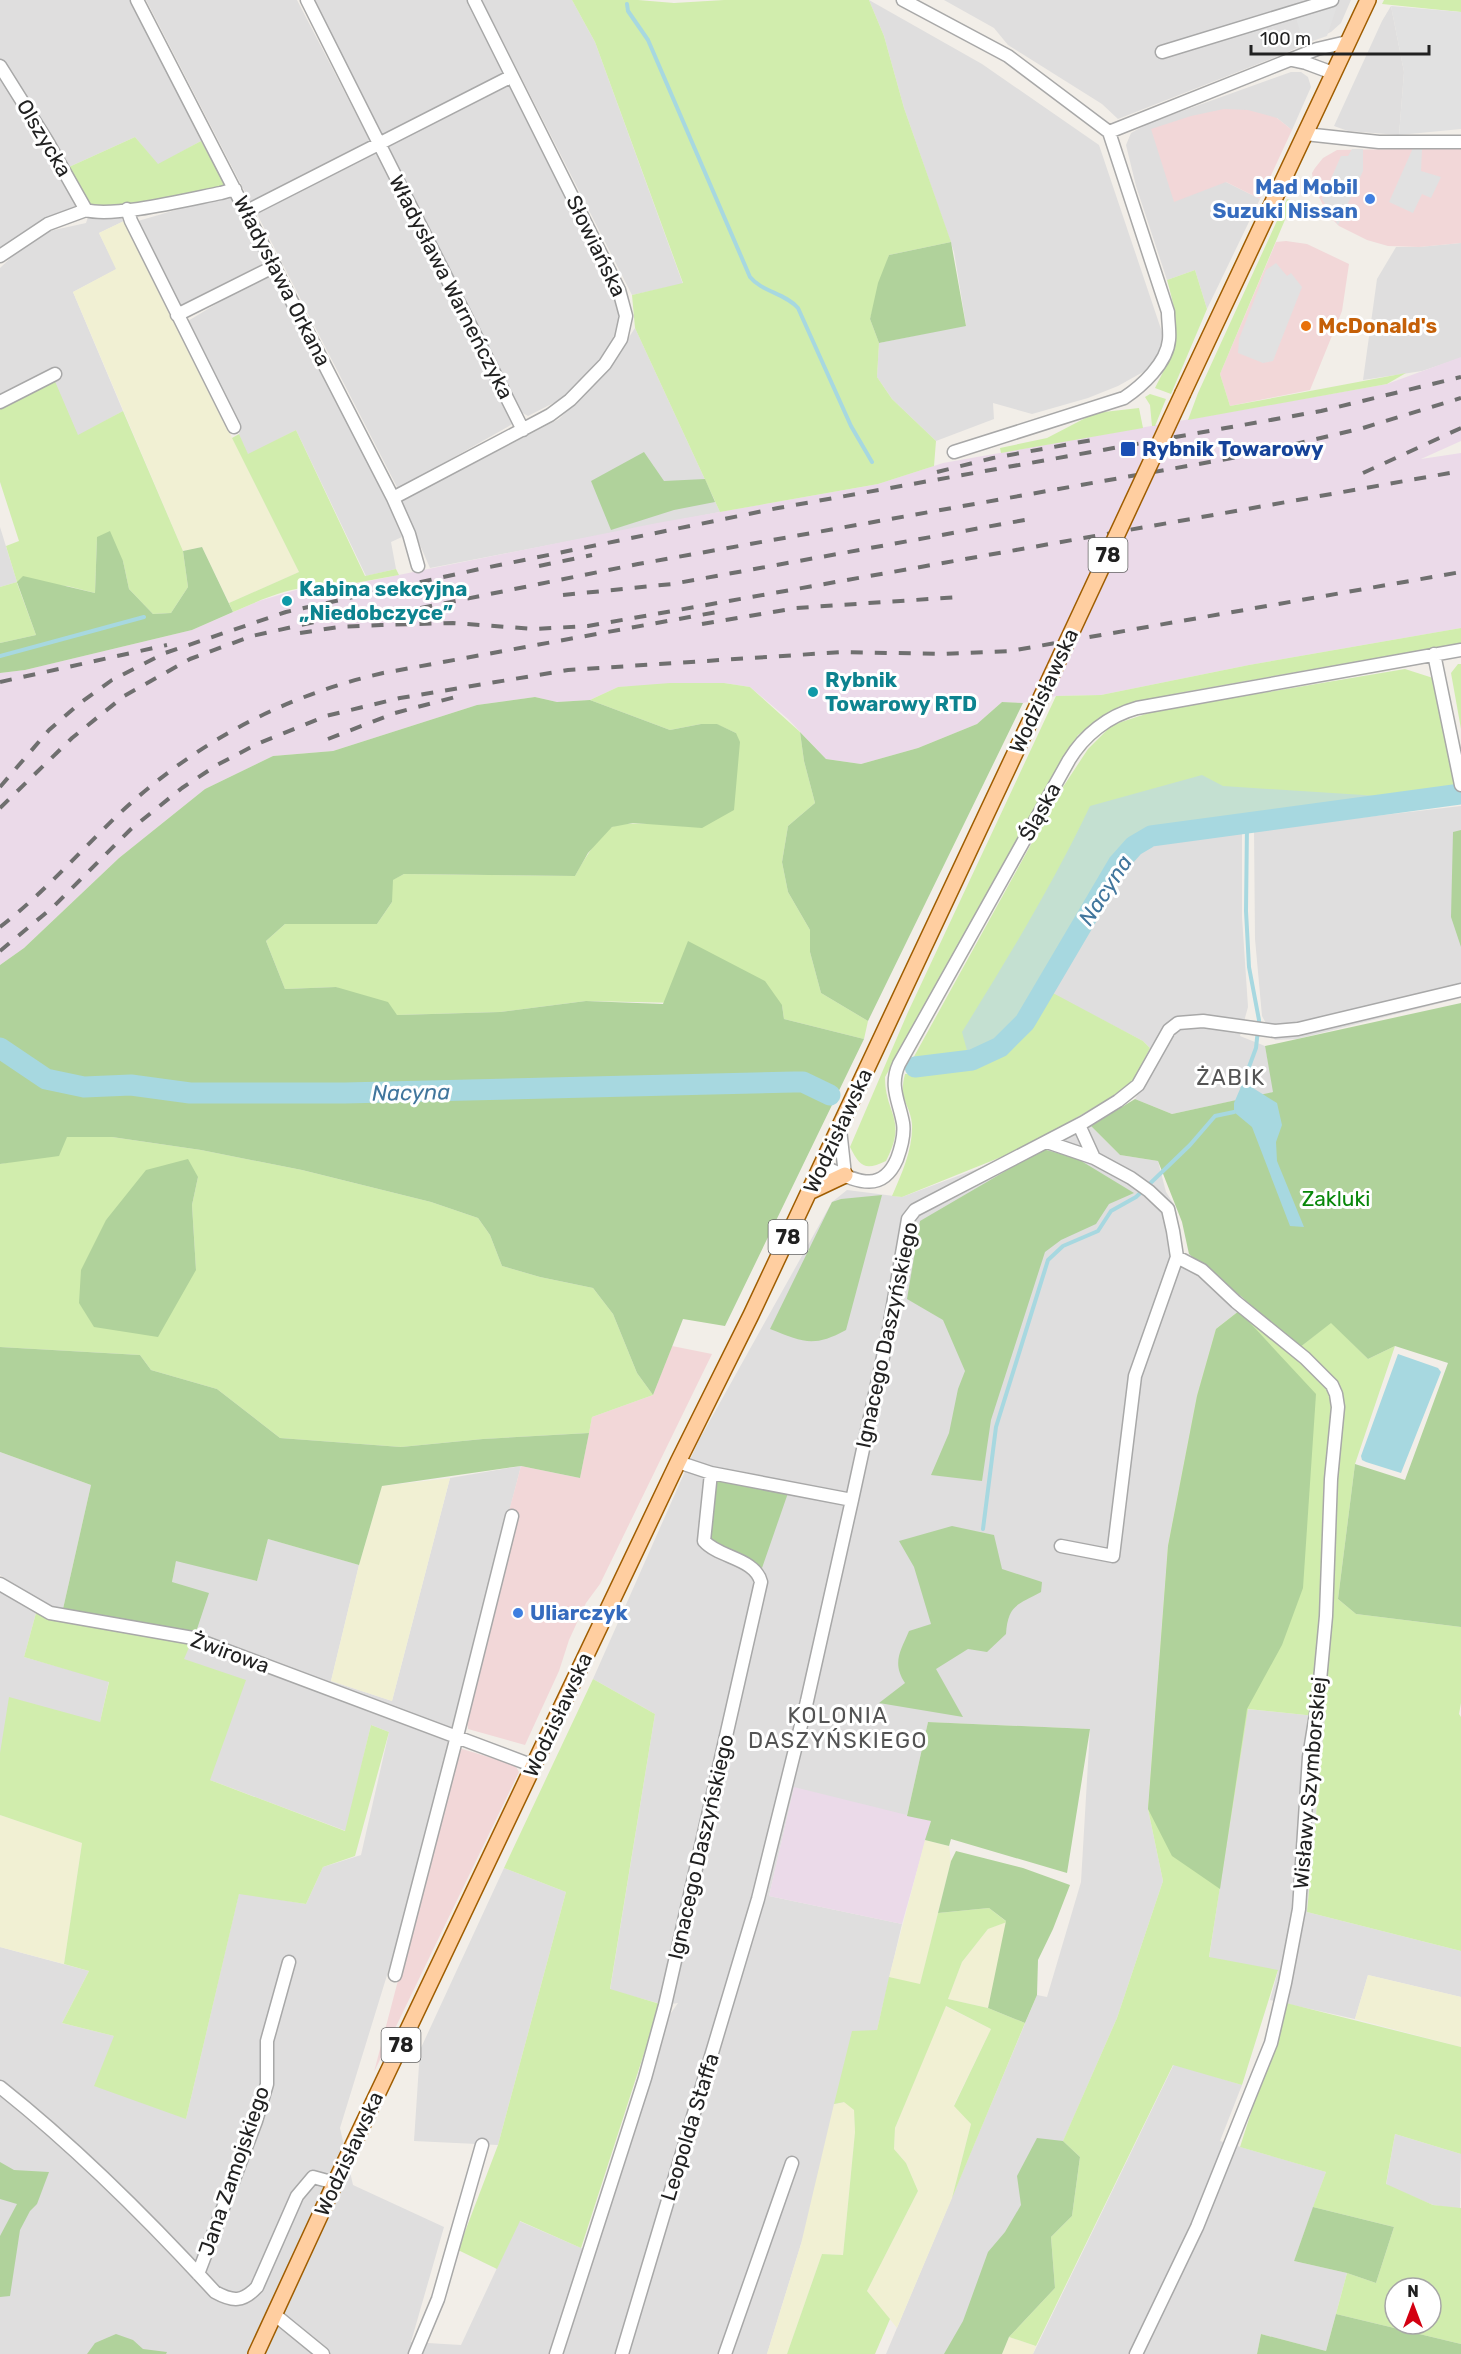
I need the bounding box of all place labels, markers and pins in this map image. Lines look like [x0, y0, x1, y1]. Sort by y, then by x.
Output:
place label: Mad Mobil Suzuki Nissan [1213, 174, 1358, 223]
marker: Mad Mobil Suzuki Nissan [1363, 192, 1377, 206]
place label: McDonald's [1318, 313, 1437, 338]
marker: McDonald's [1299, 319, 1313, 333]
place label: Rybnik Towarowy [1142, 436, 1324, 461]
marker: Rybnik Towarowy [1119, 440, 1137, 458]
place label: Kabina sekcyjna „Niedobczyce” [299, 576, 467, 625]
marker: Kabina sekcyjna „Niedobczyce” [280, 594, 294, 608]
place label: Rybnik Towarowy RTD [825, 667, 977, 716]
marker: Rybnik Towarowy RTD [806, 685, 820, 699]
place label: Uliarczyk [530, 1600, 628, 1625]
marker: Uliarczyk [511, 1606, 525, 1620]

